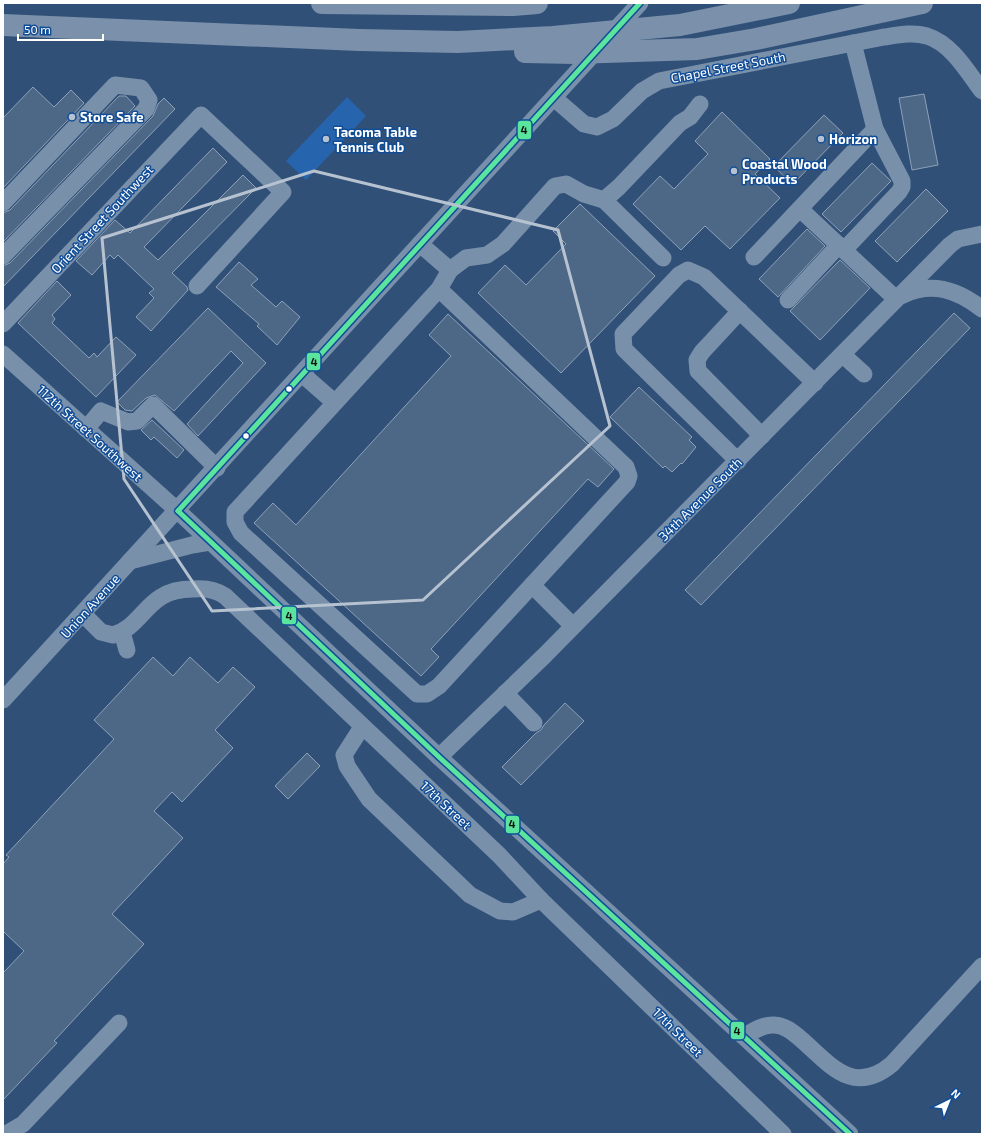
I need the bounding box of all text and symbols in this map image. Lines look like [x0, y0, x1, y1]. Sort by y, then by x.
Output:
scale bar [18, 16, 103, 42]
text: 50 m [24, 22, 51, 36]
street label: Chapel Street South [669, 48, 787, 86]
place label: Store Safe [80, 109, 144, 125]
marker: Store Safe [67, 112, 77, 122]
line badge: 4 [517, 120, 532, 140]
text: 4 [520, 123, 528, 136]
place label: Tacoma Table Tennis Club [334, 124, 417, 155]
place label: Horizon [829, 131, 877, 147]
marker: Tacoma Table Tennis Club [321, 134, 331, 144]
marker: Horizon [816, 134, 826, 144]
place label: Coastal Wood Products [742, 156, 827, 187]
street label: Orient Street Southwest [48, 161, 156, 277]
marker: Coastal Wood Products [729, 166, 739, 176]
line badge: 4 [306, 352, 321, 371]
text: 4 [310, 355, 318, 368]
street label: 112th Street Southwest [34, 382, 146, 484]
unlabelled marker [284, 384, 294, 394]
unlabelled marker [241, 431, 251, 441]
street label: 34th Avenue South [655, 454, 745, 544]
street label: Union Avenue [57, 571, 123, 641]
line badge: 4 [281, 606, 297, 625]
text: 4 [285, 609, 293, 622]
street label: 17th Street [417, 778, 475, 832]
line badge: 4 [505, 815, 520, 834]
text: 4 [508, 817, 516, 830]
street label: 17th Street [650, 1004, 706, 1060]
line badge: 4 [730, 1021, 745, 1040]
text: 4 [733, 1024, 741, 1037]
north arrow [929, 1081, 969, 1121]
text: N [949, 1086, 964, 1101]

